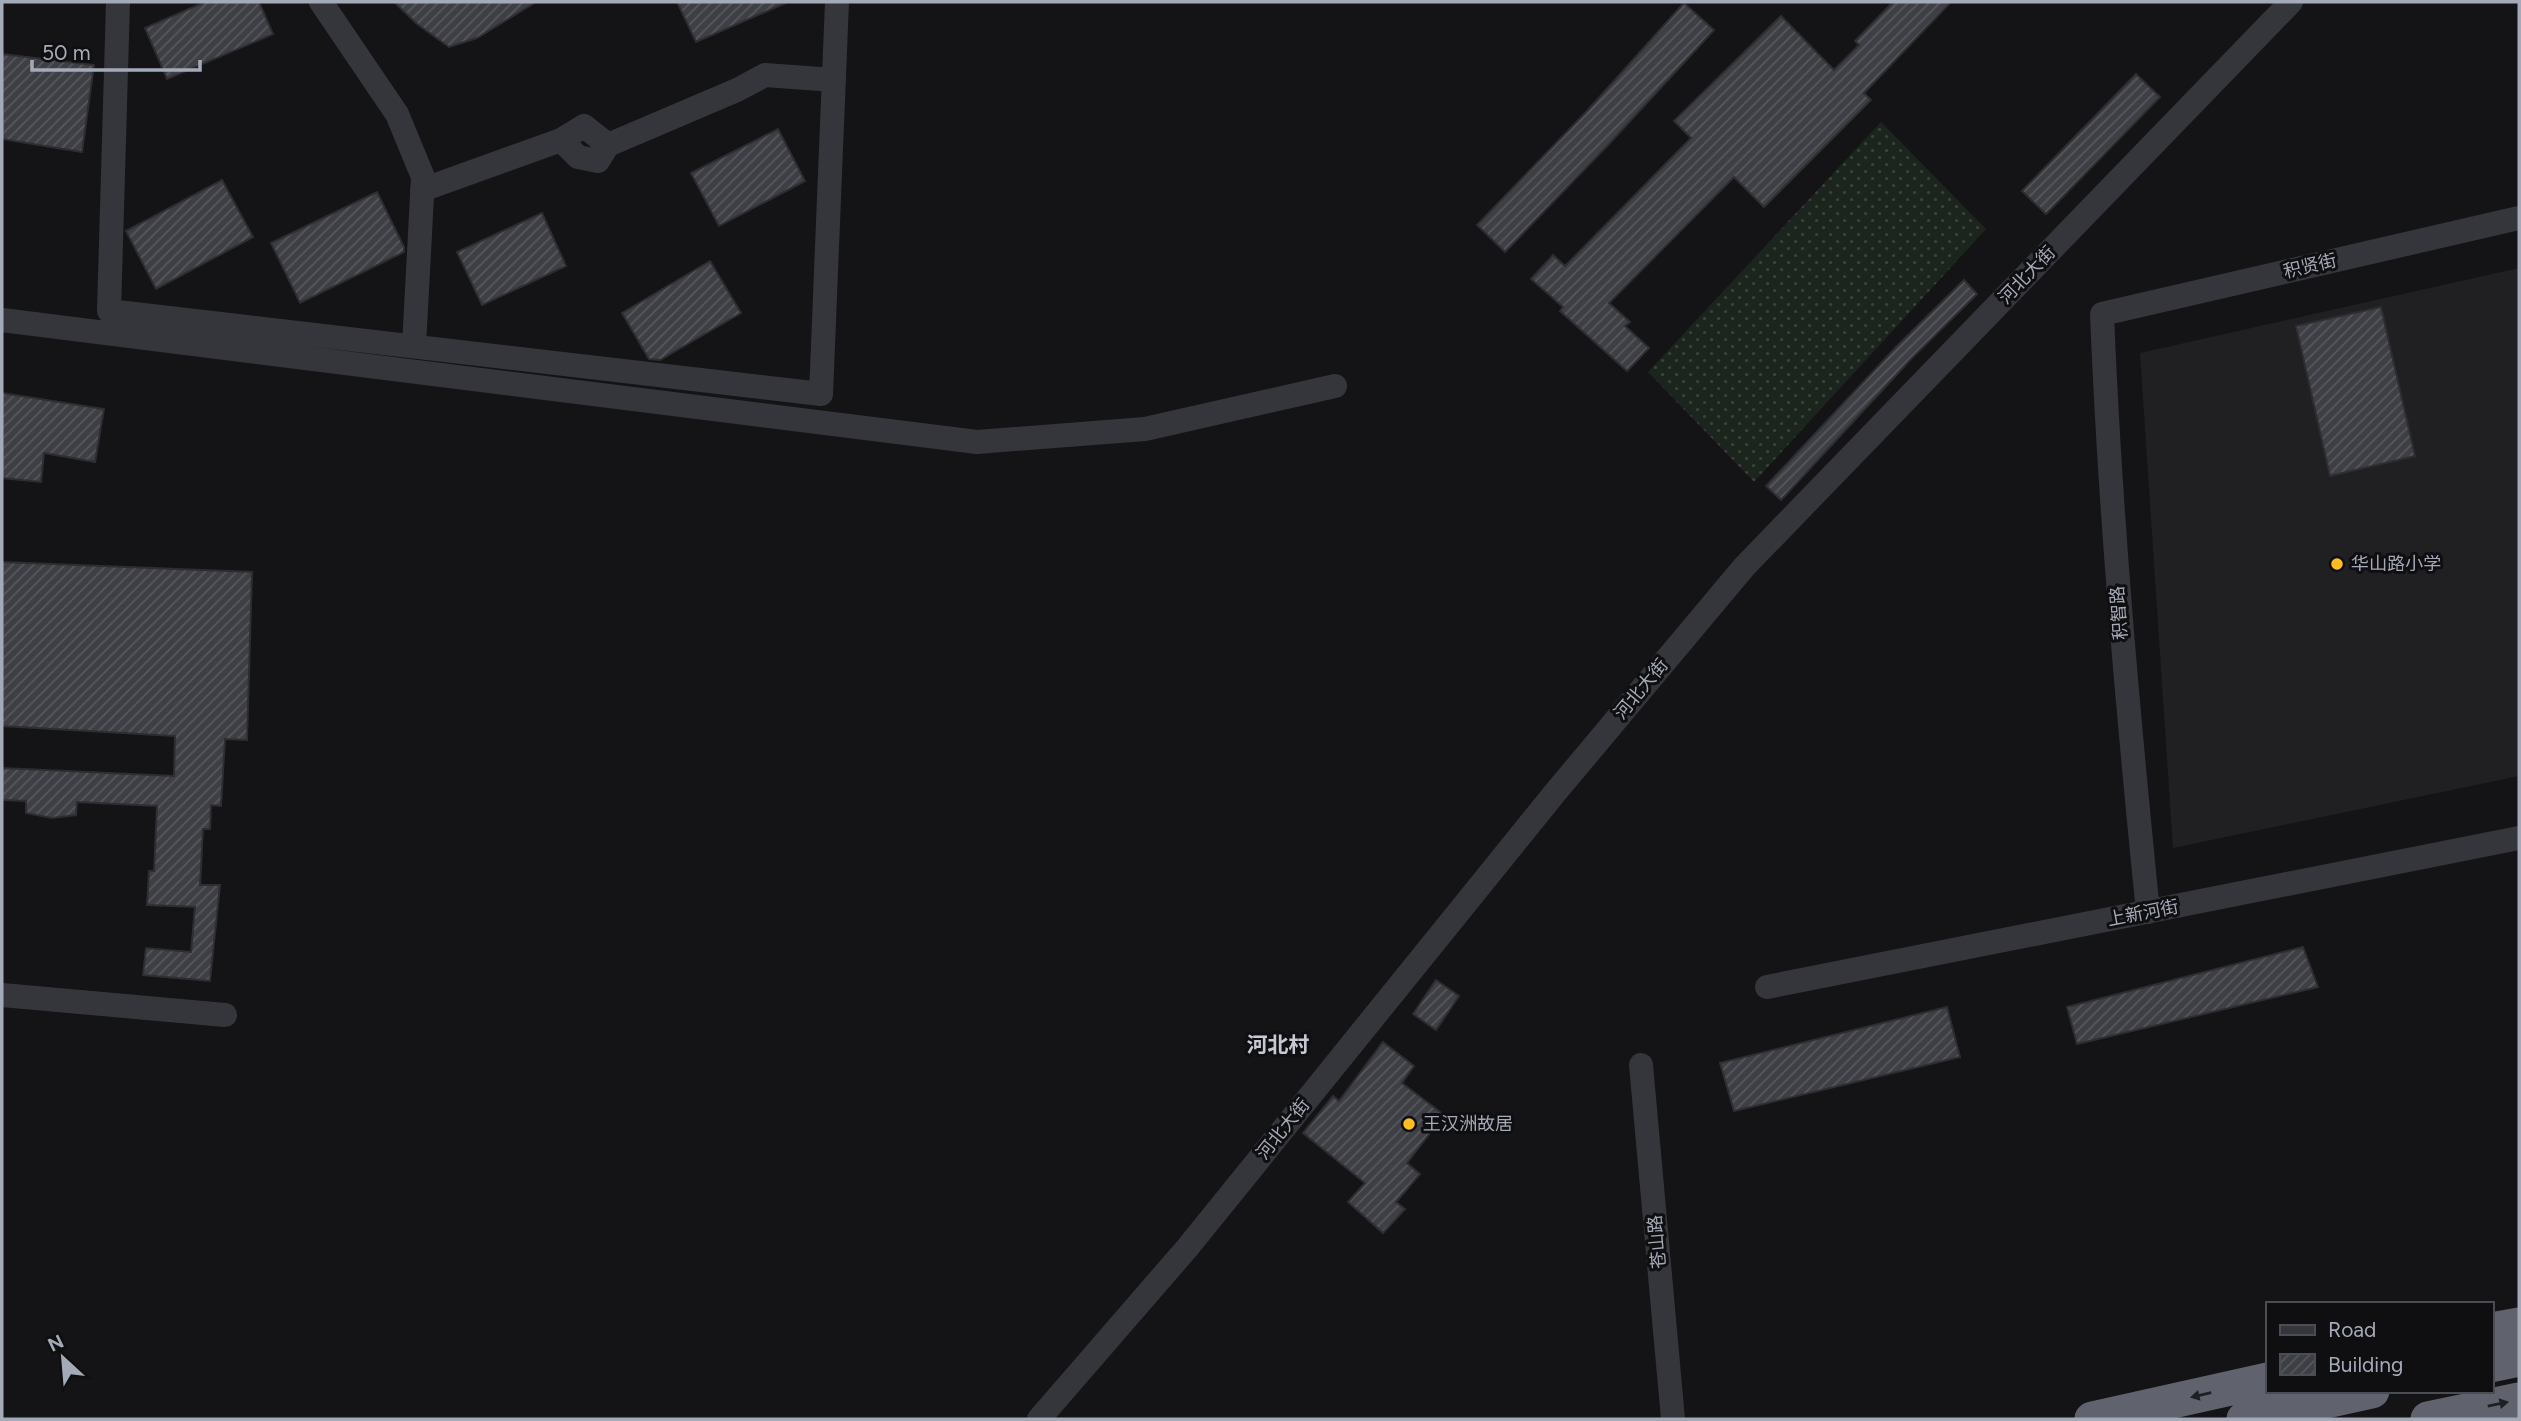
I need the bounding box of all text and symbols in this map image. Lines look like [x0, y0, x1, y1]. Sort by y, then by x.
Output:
scale bar [32, 28, 200, 72]
text: 50 m [42, 40, 91, 65]
street label: 河北大街 [1994, 241, 2060, 309]
street label: 积贤街 [2281, 249, 2339, 283]
place label: 华山路小学 [2351, 553, 2441, 575]
marker: 华山路小学 [2329, 556, 2345, 572]
street label: 积智路 [2106, 585, 2132, 641]
street label: 河北大街 [1609, 654, 1673, 724]
street label: 上新河街 [2106, 895, 2180, 931]
district label: 河北村 [1247, 1032, 1310, 1057]
street label: 河北大街 [1252, 1094, 1314, 1164]
place label: 王汉洲故居 [1423, 1113, 1513, 1135]
marker: 王汉洲故居 [1401, 1116, 1417, 1132]
street label: 苍山路 [1644, 1214, 1670, 1270]
legend [2266, 1302, 2493, 1393]
text: Road [2328, 1317, 2376, 1342]
north arrow [28, 1323, 98, 1393]
text: N [44, 1330, 67, 1357]
text: Building [2328, 1352, 2403, 1377]
one-way arrow [2190, 1390, 2212, 1401]
one-way arrow [2487, 1399, 2509, 1410]

